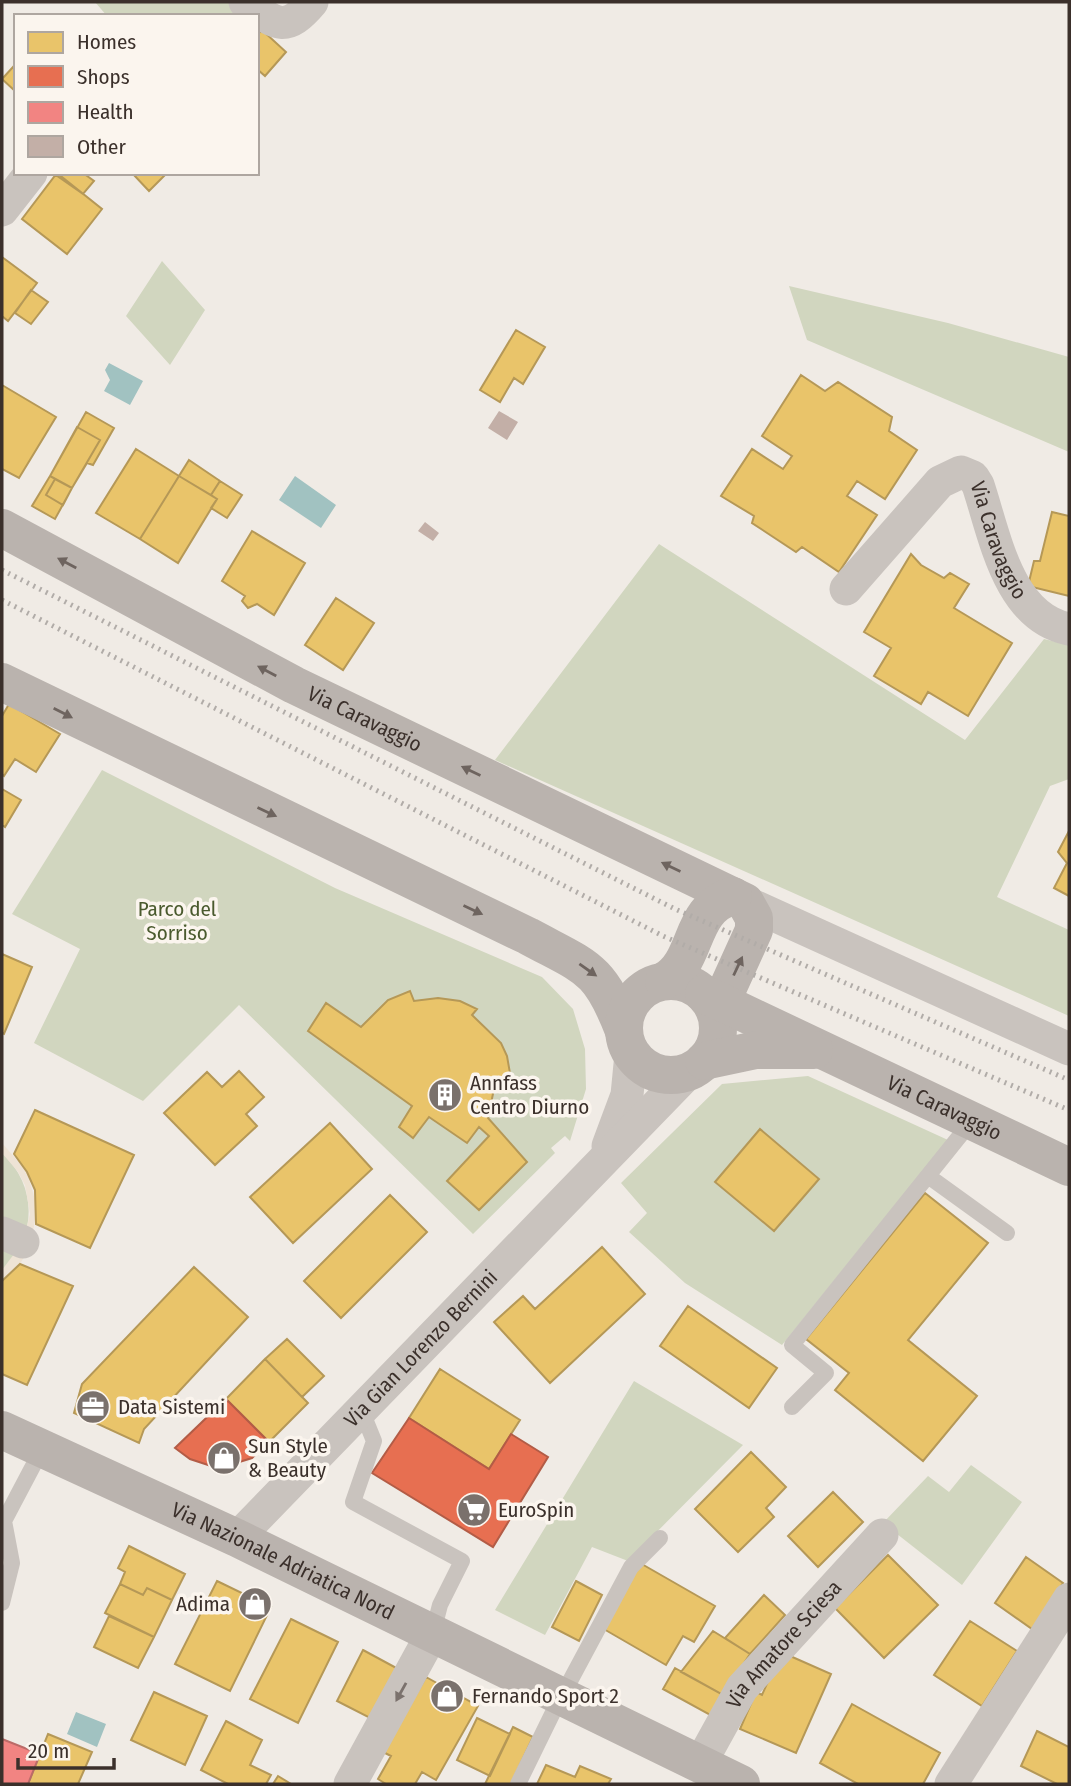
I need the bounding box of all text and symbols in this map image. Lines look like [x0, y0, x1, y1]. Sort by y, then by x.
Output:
legend [14, 14, 259, 175]
text: Homes [77, 29, 136, 55]
text: Shops [77, 64, 130, 90]
text: Health [77, 99, 133, 125]
text: Other [77, 134, 126, 160]
street label: Via Caravaggio [965, 478, 1032, 604]
one-way arrow [57, 557, 77, 569]
one-way arrow [257, 665, 277, 676]
street label: Via Caravaggio [303, 680, 426, 758]
one-way arrow [53, 707, 73, 718]
one-way arrow [461, 765, 481, 777]
one-way arrow [257, 806, 277, 818]
one-way arrow [661, 861, 681, 873]
park label: Parco del Sorriso [138, 896, 217, 946]
one-way arrow [463, 904, 483, 916]
one-way arrow [732, 956, 744, 976]
one-way arrow [579, 963, 597, 977]
place label: Annfass Centro Diurno [470, 1070, 589, 1120]
street label: Via Caravaggio [883, 1070, 1006, 1146]
building icon: Annfass Centro Diurno [426, 1076, 464, 1114]
street label: Via Gian Lorenzo Bernini [339, 1264, 503, 1433]
office icon: Data Sistemi [74, 1388, 112, 1426]
place label: Data Sistemi [118, 1394, 225, 1420]
place label: Sun Style & Beauty [248, 1433, 328, 1483]
shop icon: Sun Style & Beauty [205, 1439, 243, 1477]
supermarket icon: EuroSpin [455, 1491, 493, 1529]
street label: Via Nazionale Adriatica Nord [167, 1497, 399, 1626]
place label: EuroSpin [498, 1497, 574, 1523]
street label: Via Amatore Sciesa [720, 1575, 847, 1713]
shop icon: Adima [236, 1585, 274, 1623]
place label: Adima [176, 1591, 230, 1617]
shop icon: Fernando Sport 2 [428, 1677, 466, 1715]
one-way arrow [395, 1683, 407, 1703]
place label: Fernando Sport 2 [472, 1683, 619, 1709]
scale bar [18, 1726, 114, 1770]
text: 20 m [28, 1738, 69, 1764]

